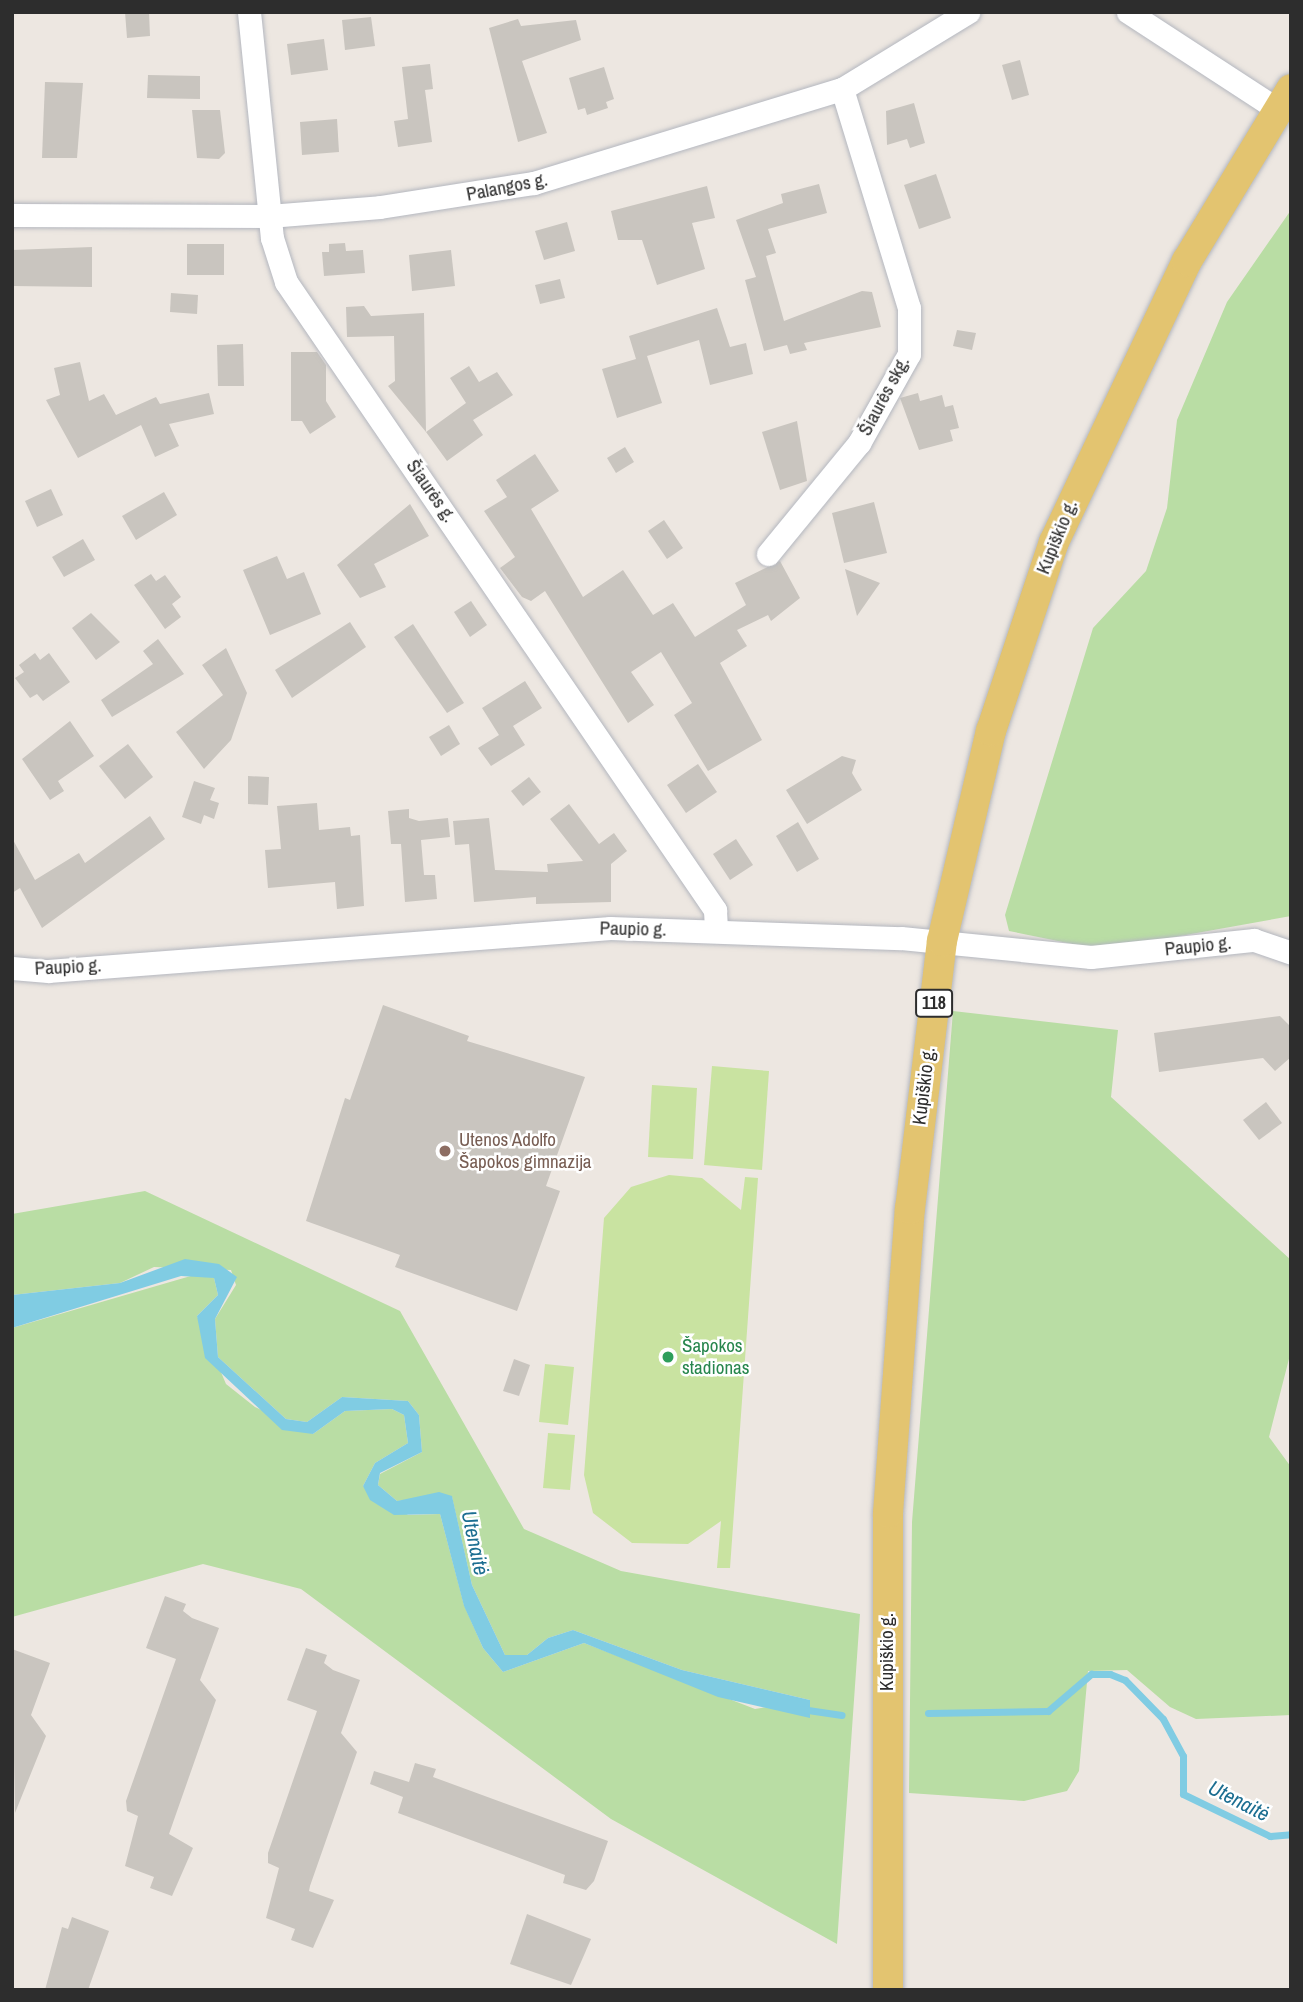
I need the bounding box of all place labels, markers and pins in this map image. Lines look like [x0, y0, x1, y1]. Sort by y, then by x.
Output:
place label: Utenos Adolfo Šapokos gimnazija [459, 1129, 592, 1173]
marker: Utenos Adolfo Šapokos gimnazija [437, 1143, 453, 1159]
place label: Šapokos stadionas [682, 1335, 750, 1379]
marker: Šapokos stadionas [660, 1349, 676, 1365]

